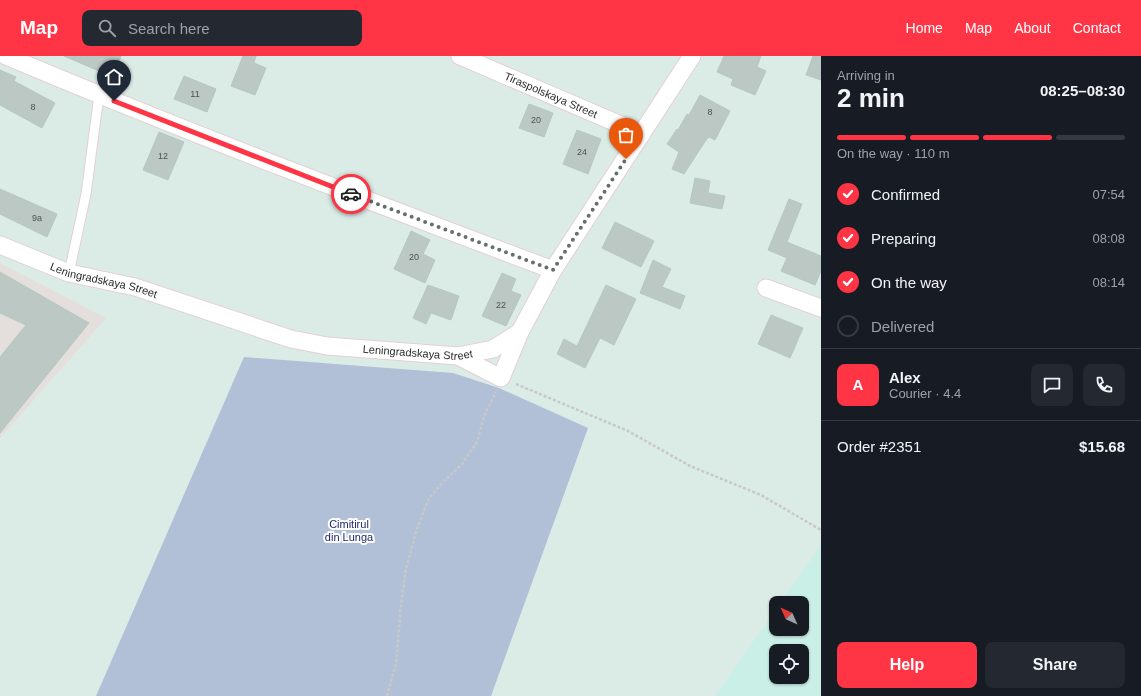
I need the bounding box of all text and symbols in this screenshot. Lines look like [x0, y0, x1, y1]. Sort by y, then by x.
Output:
search box [82, 10, 362, 46]
text: Map [20, 17, 58, 38]
icon: search [96, 17, 118, 39]
text: Search here [128, 20, 210, 37]
text: Home [906, 20, 943, 36]
text: Map [965, 20, 992, 36]
text: About [1014, 20, 1051, 36]
text: Contact [1073, 20, 1121, 36]
pin [97, 60, 131, 101]
icon: home [103, 66, 125, 88]
text: Arriving in [837, 68, 895, 83]
street label: Tiraspolskaya Street [503, 70, 599, 120]
text: 08:25–08:30 [1040, 82, 1125, 99]
text: 2 min [837, 83, 905, 113]
house number: 11 [190, 89, 200, 99]
house number: 8 [30, 102, 36, 112]
house number: 8 [707, 107, 713, 117]
house number: 20 [531, 115, 541, 125]
pin [609, 118, 643, 159]
icon: bag [615, 124, 637, 146]
text: On the way · 110 m [837, 146, 949, 161]
house number: 24 [577, 147, 587, 157]
house number: 12 [158, 151, 168, 161]
courier [331, 174, 371, 214]
icon: car [340, 183, 362, 205]
icon: check [837, 183, 859, 205]
text: Confirmed [871, 186, 940, 203]
text: 07:54 [1092, 187, 1125, 202]
house number: 9а [32, 213, 42, 223]
icon: check [837, 227, 859, 249]
text: Preparing [871, 230, 936, 247]
text: 08:08 [1092, 231, 1125, 246]
house number: 20 [409, 252, 419, 262]
street label: Leningradskaya Street [49, 260, 159, 300]
icon: check [837, 271, 859, 293]
text: On the way [871, 274, 947, 291]
text: 08:14 [1092, 275, 1125, 290]
house number: 22 [496, 300, 506, 310]
text: Delivered [871, 318, 934, 335]
street label: Leningradskaya Street [362, 343, 474, 362]
button: chat [1031, 364, 1073, 406]
button: phone [1083, 364, 1125, 406]
text: Alex [889, 369, 921, 386]
text: A [853, 376, 863, 393]
text: Courier · 4.4 [889, 386, 961, 401]
text: Order #2351 [837, 438, 921, 455]
text: $15.68 [1079, 438, 1125, 455]
park label: Cimitirul din Lunga [325, 518, 374, 543]
north arrow [769, 596, 809, 636]
map controls [769, 596, 809, 684]
button: Help [837, 642, 977, 688]
button: Share [985, 642, 1125, 688]
button: locate [769, 644, 809, 684]

